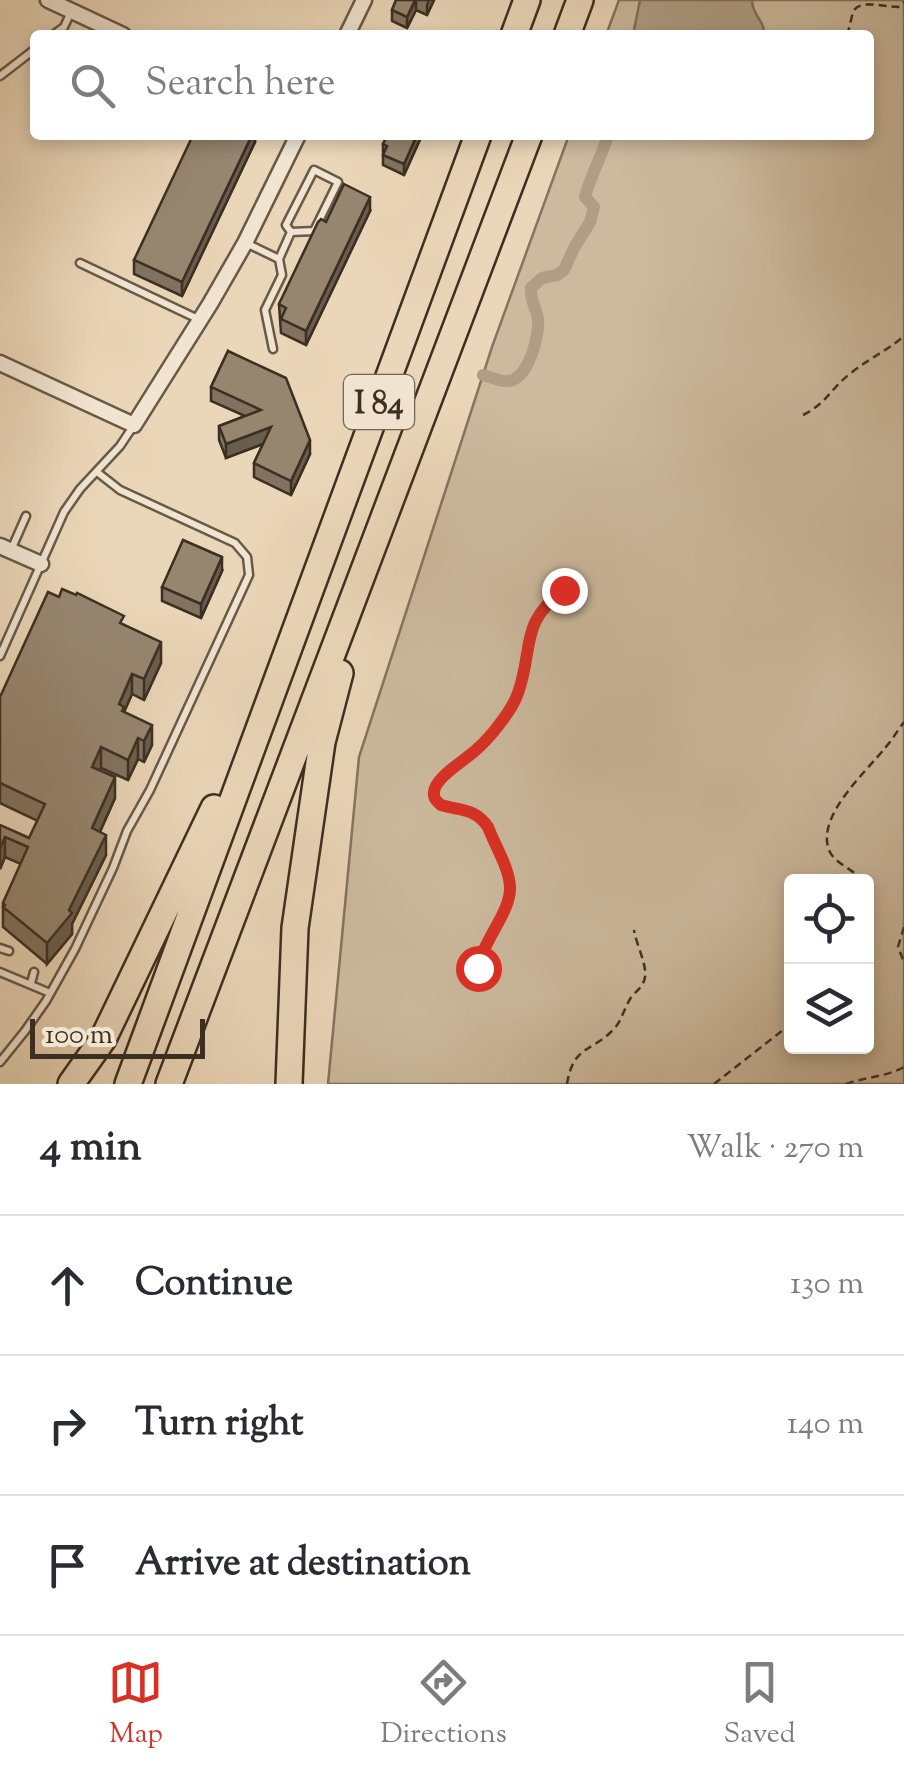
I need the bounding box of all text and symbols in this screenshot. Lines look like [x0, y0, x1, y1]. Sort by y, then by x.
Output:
search box [30, 30, 874, 140]
icon: search [65, 58, 120, 113]
text: Search here [145, 58, 336, 112]
road number: I 84 [344, 375, 414, 429]
route end [542, 568, 588, 614]
map controls [784, 874, 874, 1054]
button: locate [784, 874, 874, 964]
route start [456, 946, 502, 992]
button: layers [784, 964, 874, 1054]
scale bar [30, 1014, 205, 1058]
text: 100 m [45, 1016, 113, 1056]
text: 4 min [40, 1119, 142, 1179]
text: Walk · 270 m [687, 1126, 864, 1172]
icon: ahead [40, 1258, 95, 1313]
text: Continue [135, 1258, 293, 1312]
text: 130 m [790, 1262, 864, 1308]
icon: right [40, 1398, 95, 1453]
text: Turn right [135, 1398, 303, 1452]
text: 140 m [787, 1402, 864, 1448]
icon: arrive [40, 1538, 95, 1593]
text: Arrive at destination [135, 1538, 471, 1592]
tab: Map [108, 1655, 163, 1755]
tab: Directions [380, 1655, 507, 1755]
tab: Saved [724, 1655, 796, 1755]

